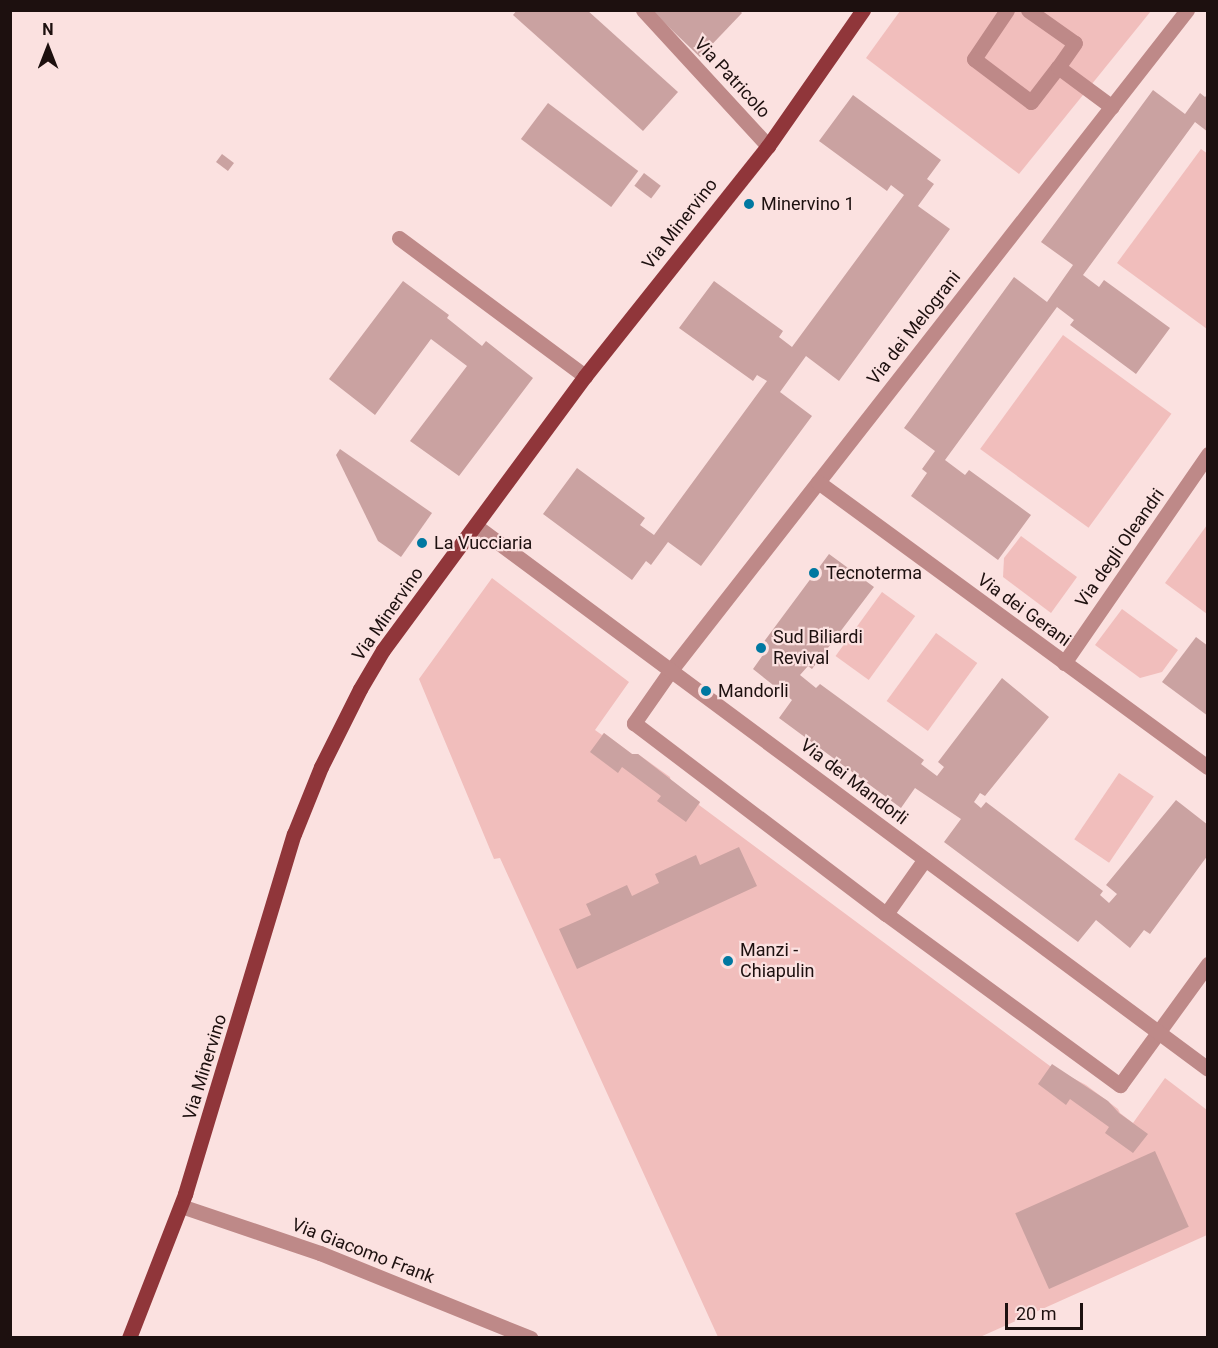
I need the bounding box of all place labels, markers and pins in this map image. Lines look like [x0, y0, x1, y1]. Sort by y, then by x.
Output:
place label: Minervino 1 [761, 193, 855, 215]
marker: Minervino 1 [742, 197, 756, 211]
place label: La Vucciaria [434, 532, 532, 554]
marker: La Vucciaria [415, 536, 429, 550]
place label: Tecnoterma [826, 562, 922, 584]
marker: Tecnoterma [807, 566, 821, 580]
place label: Sud Biliardi Revival [773, 627, 863, 670]
marker: Sud Biliardi Revival [754, 641, 768, 655]
place label: Mandorli [718, 680, 789, 702]
marker: Mandorli [699, 684, 713, 698]
place label: Manzi - Chiapulin [740, 940, 815, 982]
marker: Manzi - Chiapulin [721, 954, 735, 968]

